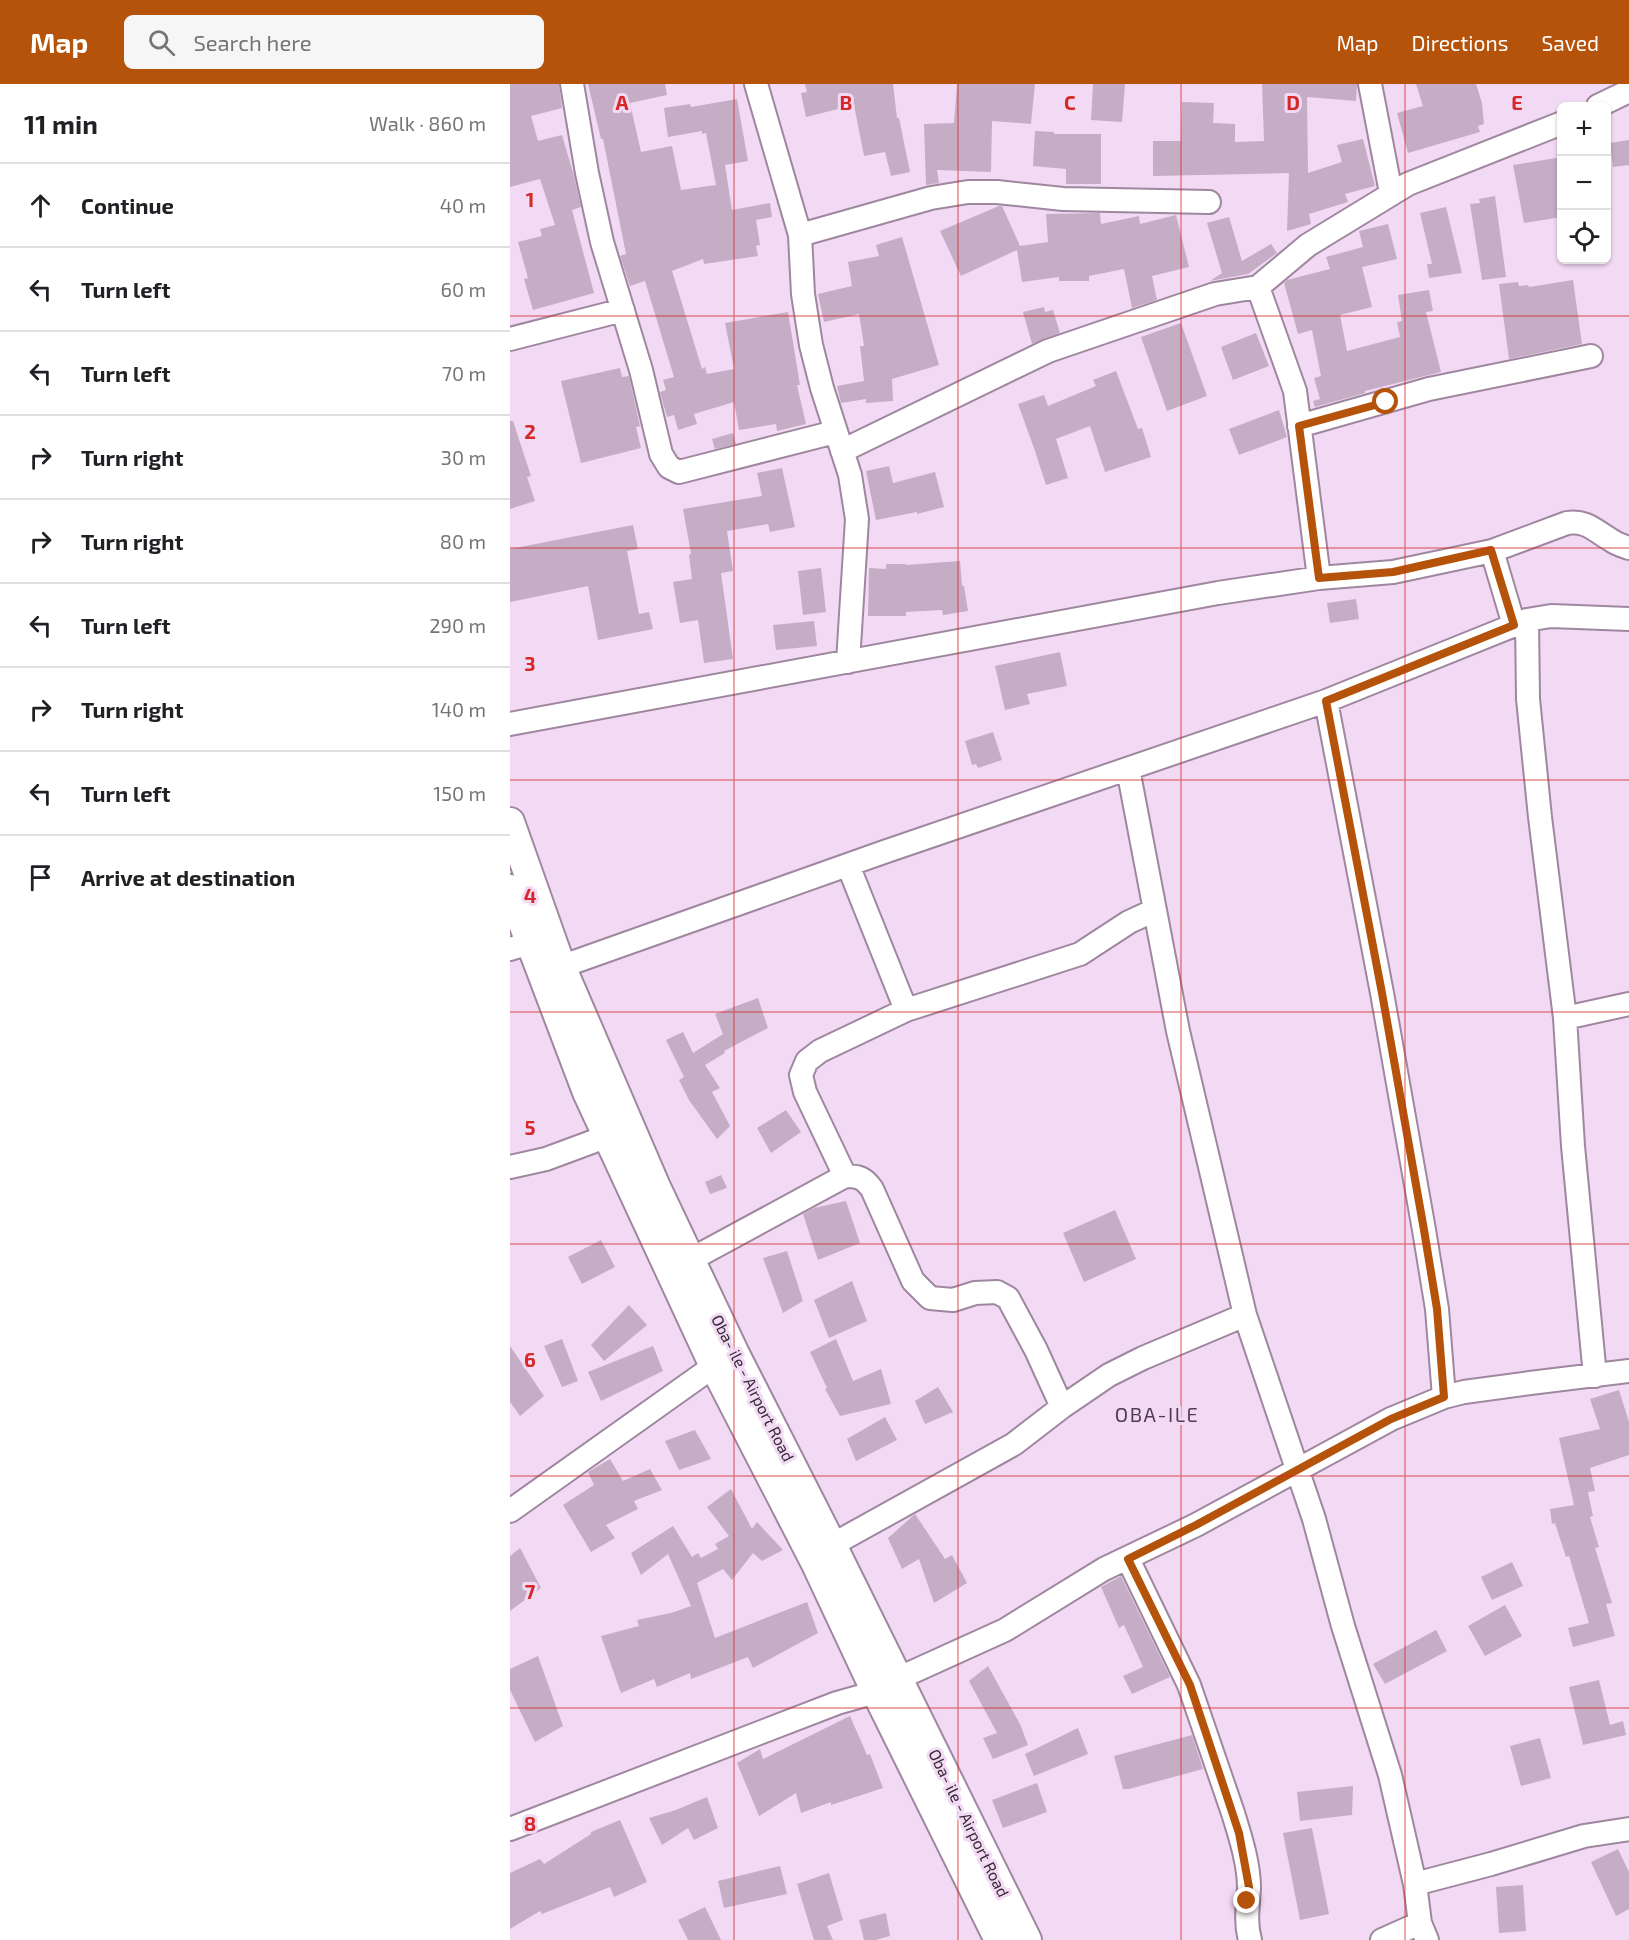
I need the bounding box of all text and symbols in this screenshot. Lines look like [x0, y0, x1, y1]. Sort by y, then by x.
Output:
search box [124, 15, 544, 69]
text: Map [30, 25, 88, 59]
icon: search [145, 26, 178, 59]
text: Search here [193, 29, 312, 55]
text: Map [1336, 30, 1379, 55]
text: Directions [1412, 30, 1508, 55]
text: Saved [1541, 30, 1599, 55]
text: A [615, 90, 629, 114]
text: B [840, 90, 852, 114]
text: C [1064, 90, 1076, 114]
text: D [1286, 90, 1300, 114]
text: E [1511, 90, 1523, 114]
map controls [1557, 102, 1611, 264]
button: + [1557, 102, 1611, 156]
text: 11 min [24, 108, 98, 139]
text: Walk · 860 m [369, 111, 486, 135]
button: − [1557, 156, 1611, 210]
text: 1 [526, 187, 534, 211]
icon: ahead [24, 189, 57, 222]
text: Continue [81, 192, 174, 218]
text: 40 m [440, 193, 486, 217]
button: locate [1557, 210, 1611, 264]
icon: left [24, 273, 57, 306]
text: Turn left [81, 276, 170, 302]
text: 60 m [441, 277, 486, 301]
icon: left [24, 357, 57, 390]
text: Turn left [81, 360, 170, 386]
text: 70 m [442, 361, 486, 385]
route start [1372, 388, 1398, 414]
text: 2 [524, 419, 536, 443]
icon: right [24, 441, 57, 474]
text: Turn right [81, 444, 183, 470]
text: 30 m [441, 445, 486, 469]
icon: right [24, 525, 57, 558]
text: Turn right [81, 528, 183, 554]
text: 80 m [440, 529, 486, 553]
icon: left [24, 609, 57, 642]
text: Turn left [81, 612, 170, 638]
text: 290 m [429, 613, 486, 637]
text: 3 [524, 651, 536, 675]
icon: right [24, 693, 57, 726]
text: Turn right [81, 696, 183, 722]
text: 140 m [432, 697, 486, 721]
icon: left [24, 777, 57, 810]
text: Turn left [81, 780, 170, 806]
text: 150 m [433, 781, 486, 805]
icon: arrive [24, 861, 57, 894]
text: Arrive at destination [81, 864, 295, 890]
text: 4 [524, 883, 537, 907]
text: 5 [524, 1115, 536, 1139]
street label: Oba- ile - Airport Road [708, 1311, 799, 1464]
text: 6 [524, 1347, 536, 1371]
district label: OBA-ILE [1115, 1402, 1199, 1426]
text: 7 [525, 1579, 536, 1603]
street label: Oba- ile - Airport Road [925, 1746, 1014, 1900]
text: 8 [524, 1811, 536, 1835]
route end [1233, 1887, 1259, 1913]

